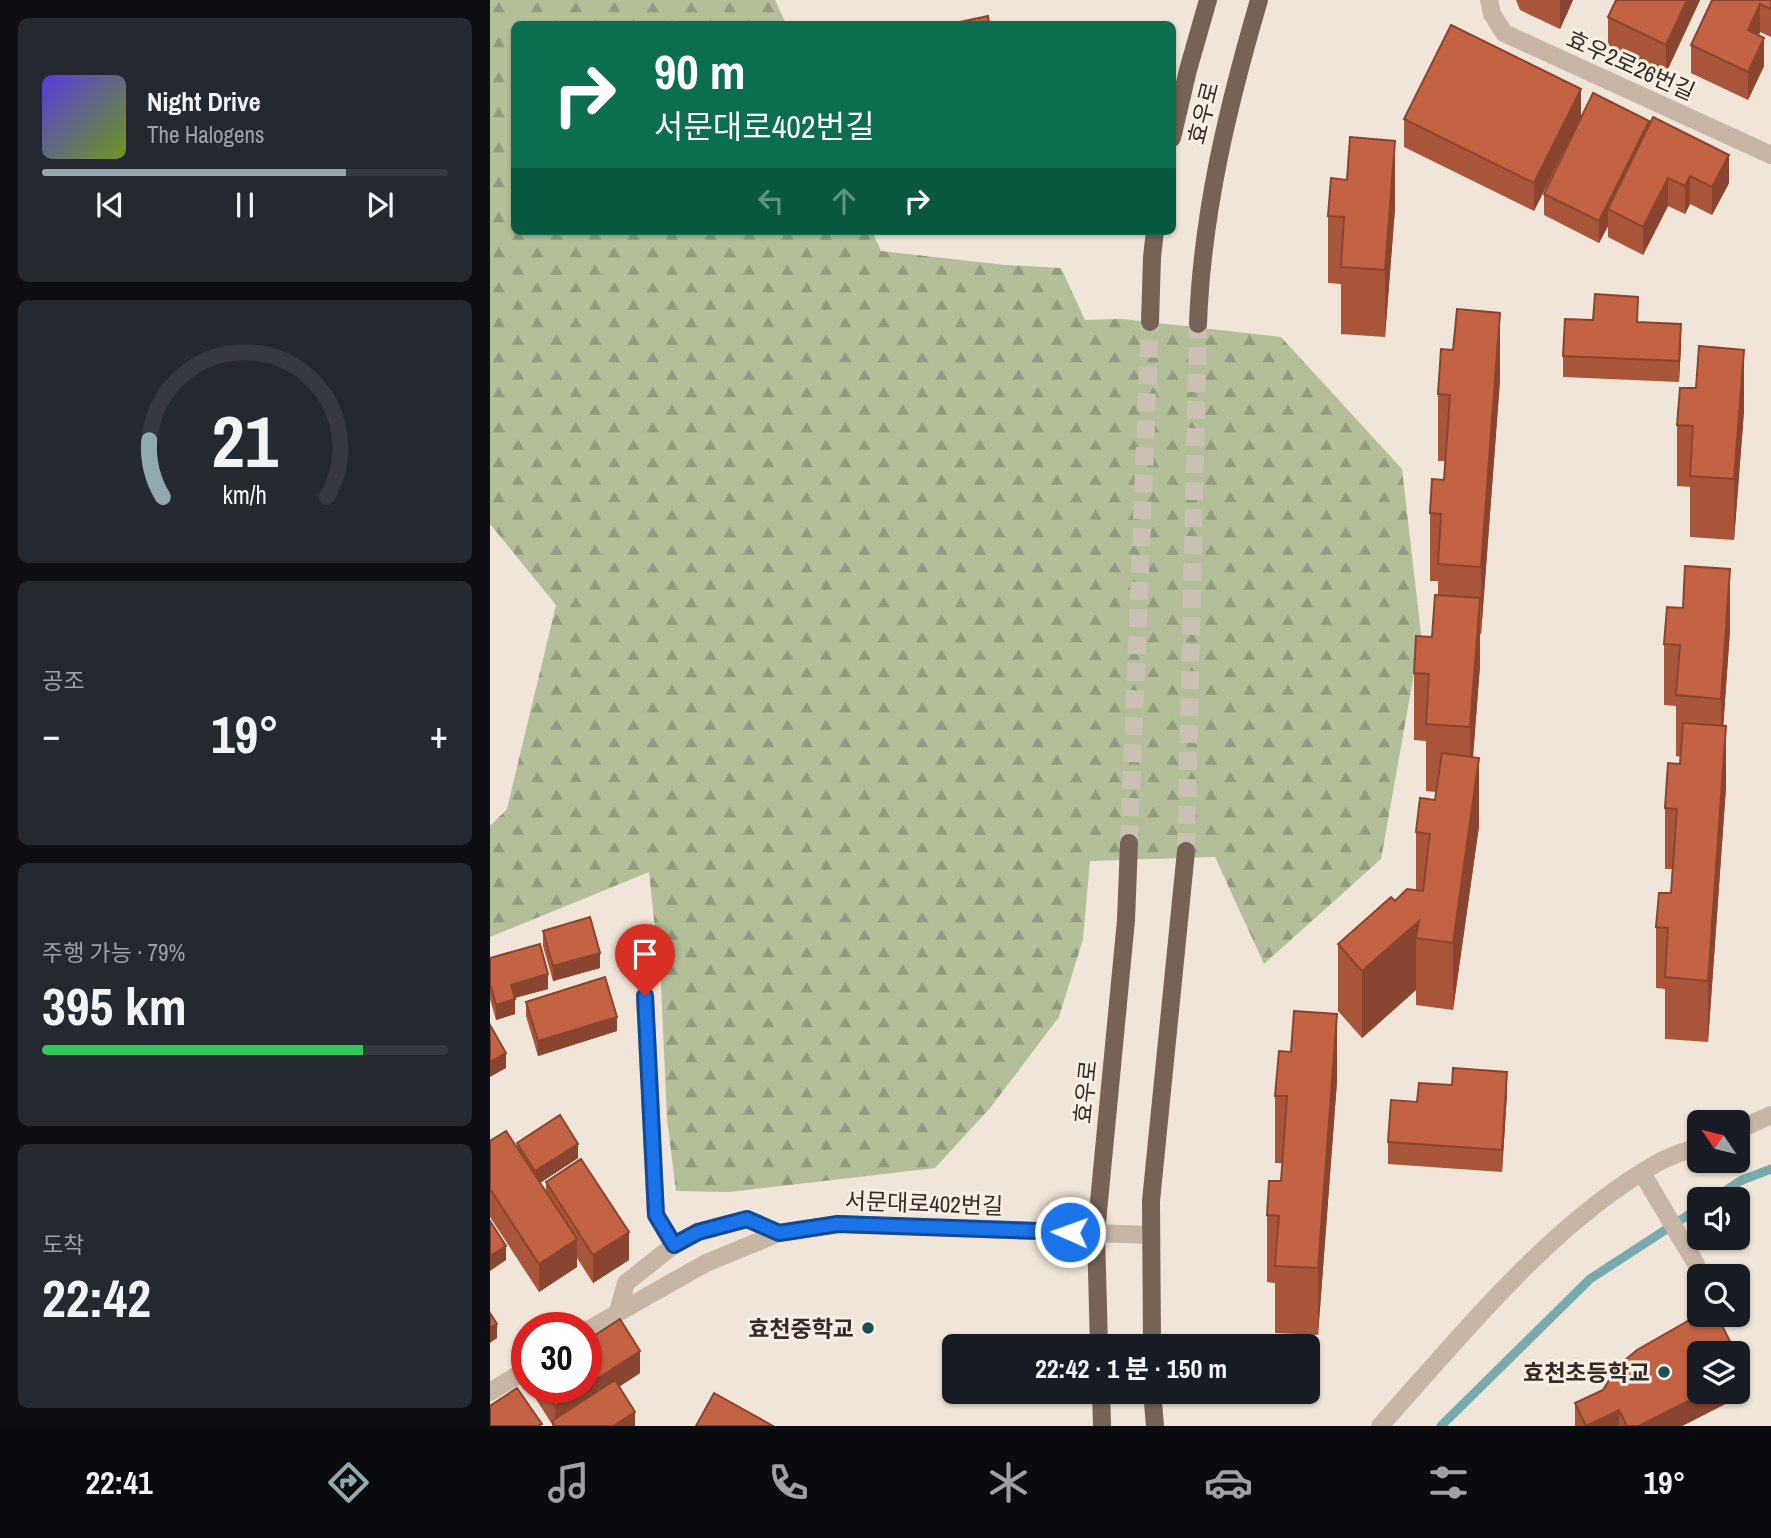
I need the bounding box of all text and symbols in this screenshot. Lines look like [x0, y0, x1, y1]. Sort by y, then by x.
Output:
street label: 효우2로26번길 [1562, 23, 1700, 107]
text: 90 m [654, 38, 746, 104]
icon: right [539, 49, 630, 140]
street label: 효우로 [1180, 78, 1226, 148]
text: Night Drive [147, 84, 261, 119]
text: 서문대로402번길 [654, 105, 874, 148]
text: The Halogens [147, 119, 264, 150]
icon: left [752, 182, 790, 220]
icon: ahead [825, 182, 863, 220]
icon: right [898, 182, 936, 220]
icon: previous [91, 186, 129, 224]
icon: pause [226, 186, 264, 224]
icon: next [361, 186, 399, 224]
text: 21 [212, 393, 279, 491]
text: km/h [223, 478, 267, 512]
text: 공조 [42, 665, 84, 696]
text: 19° [211, 699, 279, 769]
text: − [42, 709, 60, 760]
text: + [430, 709, 448, 760]
pin [615, 924, 675, 996]
icon: arrive [626, 935, 664, 973]
text: 주행 가능 · 79% [42, 937, 185, 968]
text: 395 km [42, 971, 187, 1041]
street label: 효우로 [1066, 1059, 1104, 1125]
north arrow [1687, 1110, 1750, 1172]
map controls [1687, 1110, 1750, 1404]
street label: 서문대로402번길 [844, 1185, 1004, 1221]
button: sound [1687, 1187, 1750, 1250]
position arrow [1033, 1195, 1107, 1269]
text: 도착 [42, 1229, 84, 1260]
text: 22:42 [42, 1263, 151, 1333]
button: search [1687, 1264, 1750, 1327]
speed limit sign: 30 [511, 1312, 602, 1403]
place label: 효천중학교 [748, 1313, 854, 1344]
marker: 효천중학교 [860, 1320, 876, 1336]
button: layers [1687, 1341, 1750, 1404]
text: 22:42 · 1 분 · 150 m [1035, 1351, 1227, 1386]
place label: 효천초등학교 [1523, 1357, 1650, 1388]
marker: 효천초등학교 [1656, 1364, 1672, 1380]
icon: directions [324, 1458, 373, 1507]
icon: music [544, 1458, 593, 1507]
icon: phone [764, 1458, 813, 1507]
icon: climate [984, 1458, 1033, 1507]
icon: car [1204, 1458, 1253, 1507]
icon: filters [1424, 1458, 1473, 1507]
text: 22:41 [85, 1461, 153, 1504]
text: 19° [1643, 1461, 1685, 1504]

